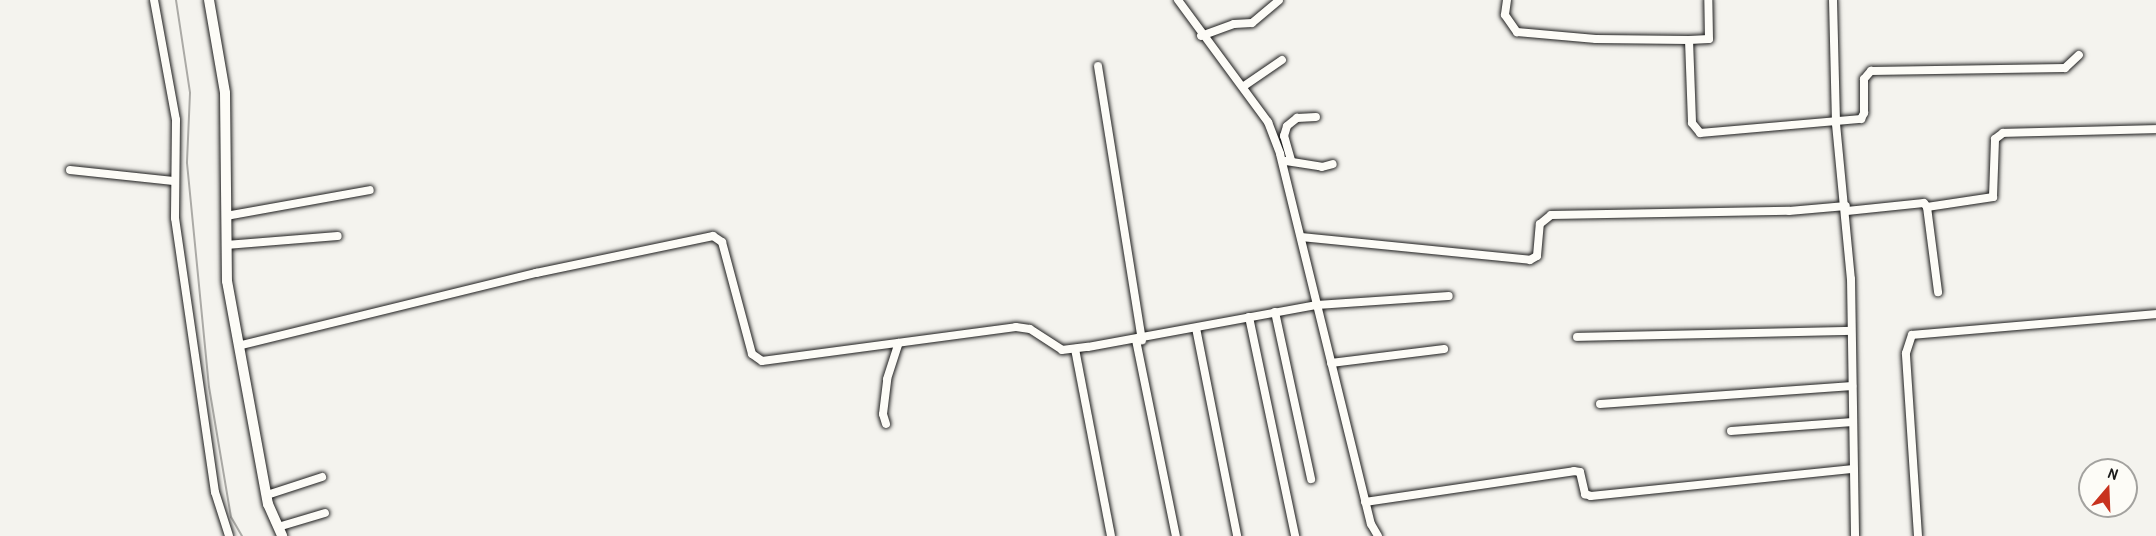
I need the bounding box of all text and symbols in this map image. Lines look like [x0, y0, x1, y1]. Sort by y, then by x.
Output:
north arrow [2078, 458, 2138, 518]
text: N [2106, 461, 2121, 485]

